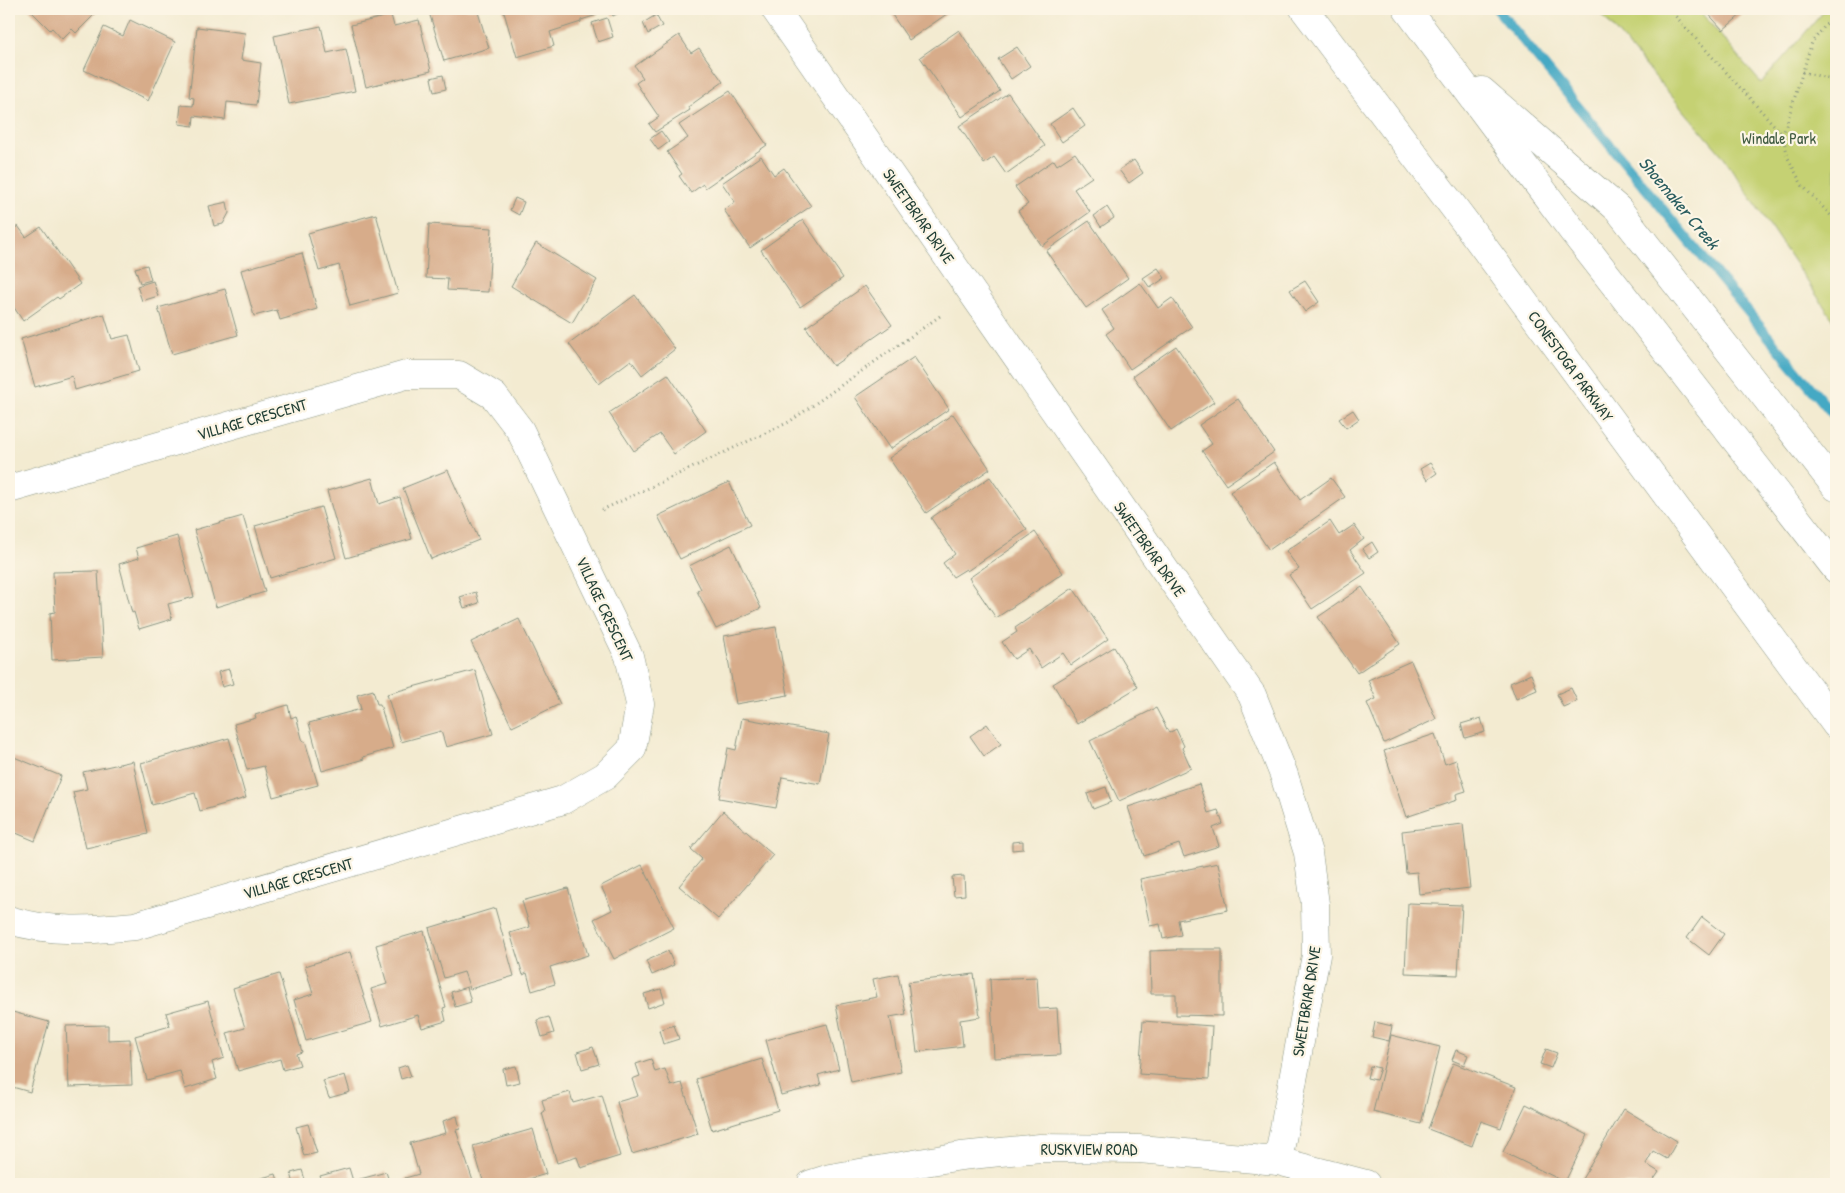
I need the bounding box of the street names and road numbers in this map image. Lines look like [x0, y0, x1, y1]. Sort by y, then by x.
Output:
street label: SWEETBRIAR DRIVE [878, 164, 960, 268]
street label: CONESTOGA PARKWAY [1523, 306, 1619, 426]
street label: VILLAGE CRESCENT [195, 393, 310, 445]
street label: SWEETBRIAR DRIVE [1109, 497, 1191, 601]
street label: VILLAGE CRESCENT [571, 553, 639, 665]
street label: VILLAGE CRESCENT [241, 852, 356, 904]
street label: SWEETBRIAR DRIVE [1286, 944, 1326, 1058]
street label: RUSKVIEW ROAD [1041, 1138, 1138, 1160]

